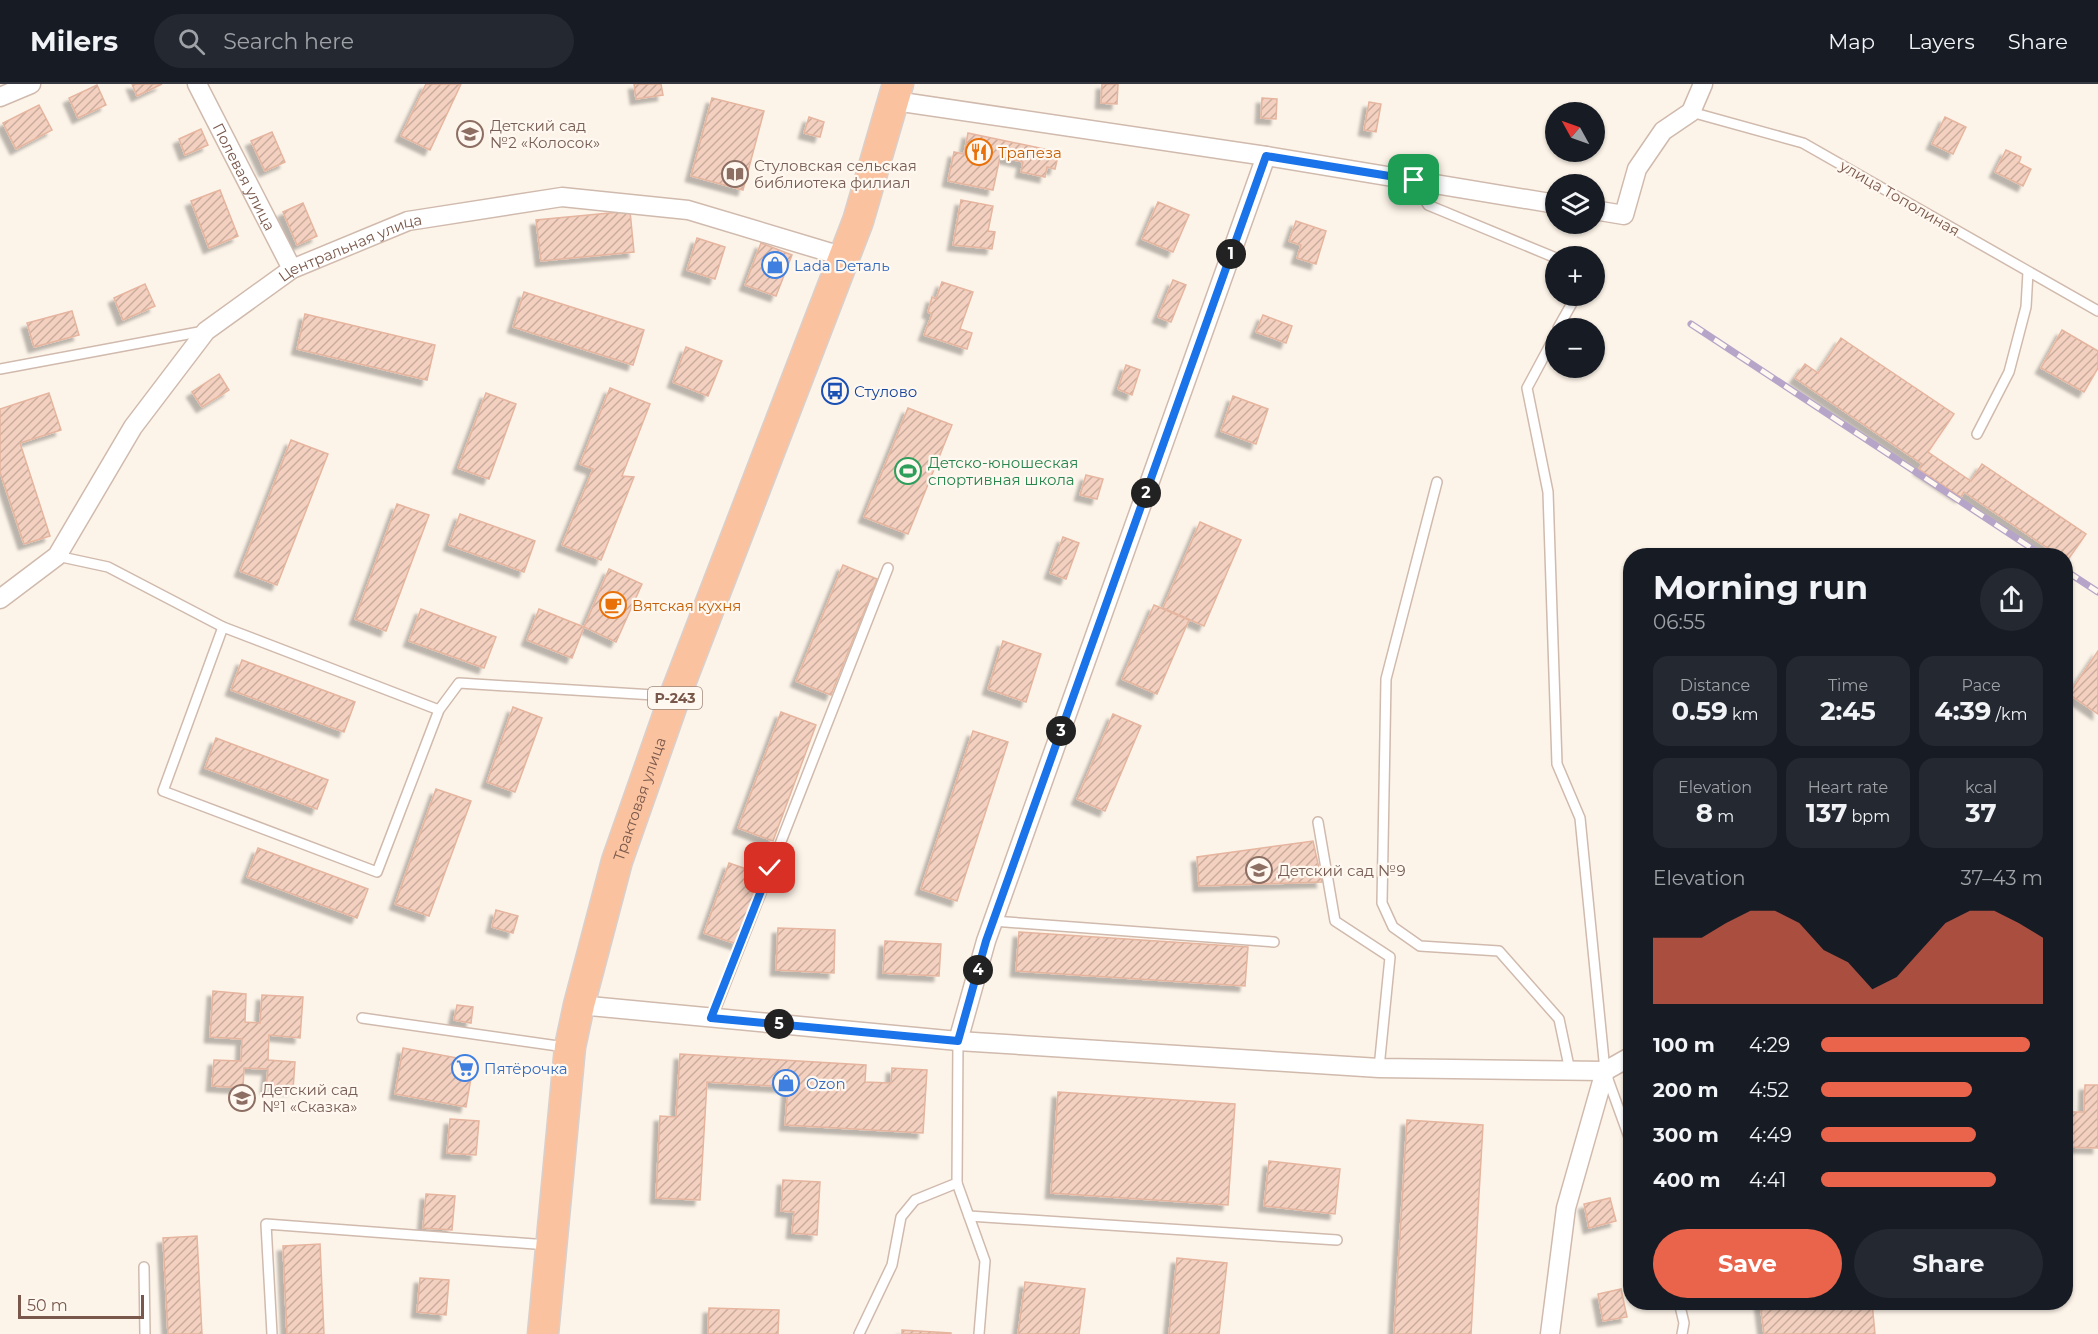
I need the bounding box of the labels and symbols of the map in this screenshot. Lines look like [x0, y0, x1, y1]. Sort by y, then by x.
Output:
north arrow [1545, 102, 1605, 162]
place label: Детский сад №2 «Колосок» [490, 116, 600, 152]
school or university icon: Детский сад №2 «Колосок» [455, 119, 485, 149]
street label: Полевая улица [209, 120, 280, 234]
restaurant icon: Трапеза [964, 137, 994, 167]
place label: Трапеза [998, 143, 1062, 162]
pin [1388, 154, 1439, 205]
street label: улица Тополиная [1836, 155, 1963, 240]
place label: Стуловская сельская библиотека филиал [754, 156, 917, 192]
library icon: Стуловская сельская библиотека филиал [720, 159, 750, 189]
street label: Центральная улица [274, 209, 423, 285]
pin: 1 [1216, 239, 1246, 269]
shop icon: Lada Dеталь [760, 250, 790, 280]
place label: Lada Dеталь [794, 256, 890, 275]
bus stop icon: Стулово [820, 376, 850, 406]
place label: Стулово [854, 382, 917, 401]
place label: Детско-юношеская спортивная школа [928, 453, 1078, 489]
sports icon: Детско-юношеская спортивная школа [893, 456, 923, 486]
pin: 2 [1131, 478, 1161, 508]
cafe icon: Вятская кухня [598, 590, 628, 620]
place label: Вятская кухня [632, 596, 741, 615]
road number: Р-243 [648, 687, 702, 709]
pin: 3 [1046, 716, 1076, 746]
street label: Трактовая улица [608, 734, 669, 863]
pin [744, 842, 795, 893]
school or university icon: Детский сад №9 [1244, 855, 1274, 885]
place label: Детский сад №9 [1278, 861, 1406, 880]
pin: 4 [963, 955, 993, 985]
pin: 5 [764, 1009, 794, 1039]
supermarket icon: Пятёрочка [450, 1053, 480, 1083]
place label: Пятёрочка [484, 1059, 568, 1078]
shop icon: Ozon [771, 1068, 801, 1098]
place label: Ozon [806, 1074, 846, 1093]
place label: Детский сад №1 «Сказка» [262, 1080, 358, 1116]
school or university icon: Детский сад №1 «Сказка» [227, 1083, 257, 1113]
scale bar [18, 1292, 144, 1320]

